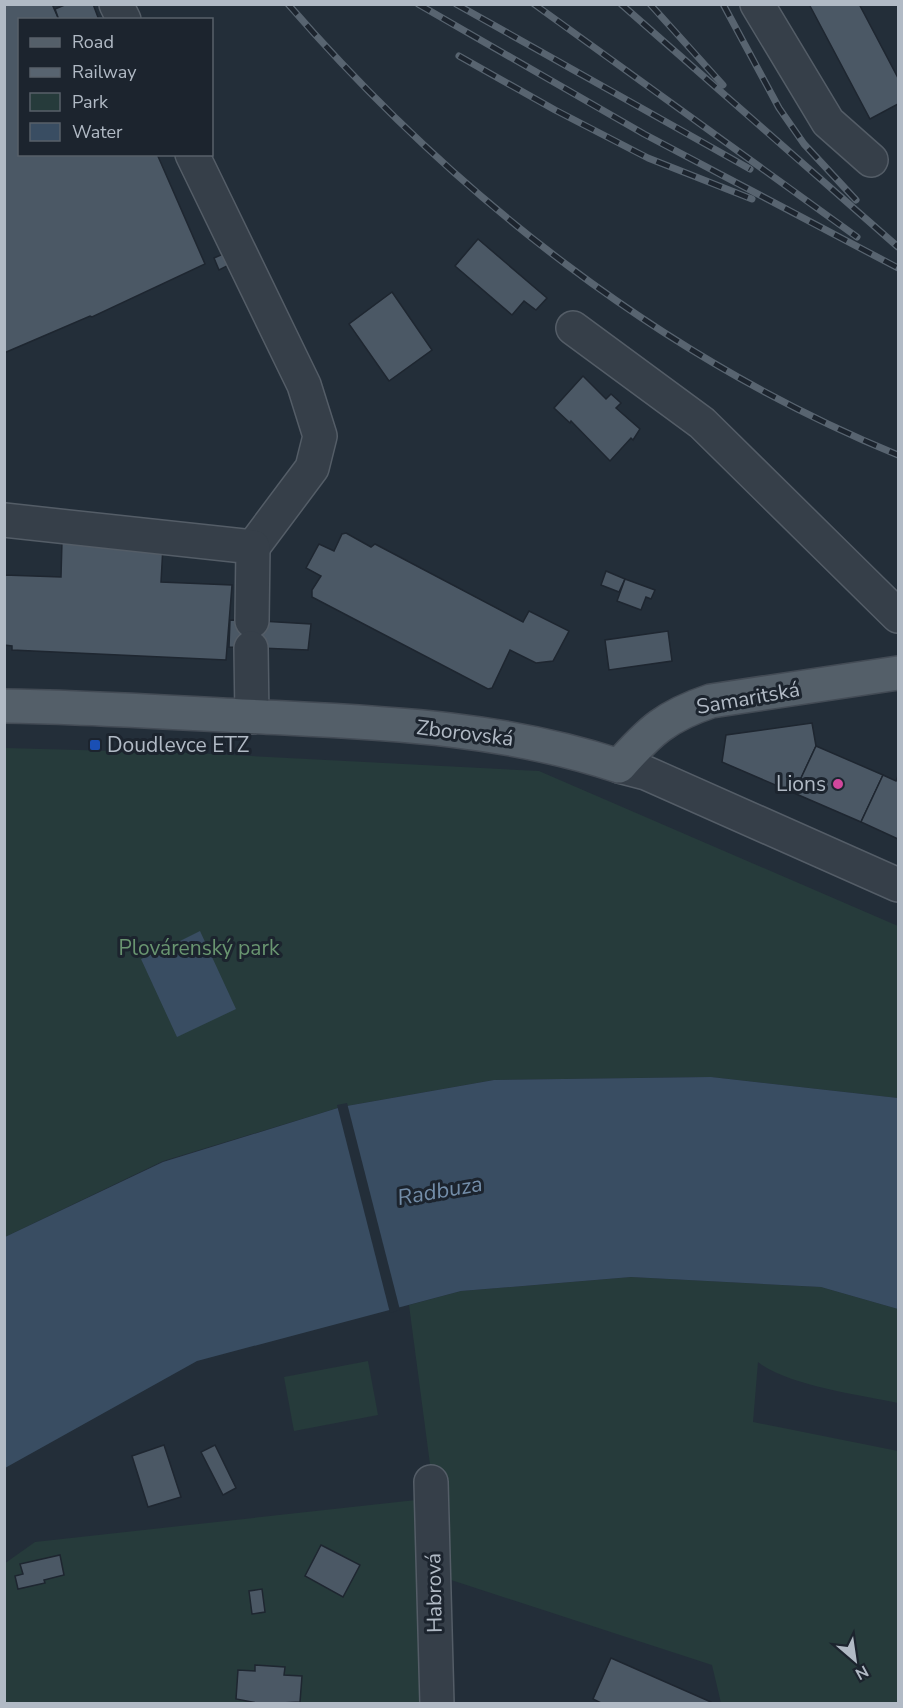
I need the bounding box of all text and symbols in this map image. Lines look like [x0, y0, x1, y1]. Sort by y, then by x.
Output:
legend [18, 18, 213, 156]
text: Road [72, 30, 114, 54]
text: Railway [72, 60, 137, 84]
text: Park [72, 90, 109, 114]
text: Water [72, 120, 123, 144]
street label: Samaritská [694, 675, 802, 721]
street label: Zborovská [415, 713, 515, 753]
place label: Doudlevce ETZ [107, 731, 249, 759]
marker: Doudlevce ETZ [88, 738, 102, 752]
place label: Lions [776, 770, 826, 798]
marker: Lions [831, 777, 845, 791]
park label: Plovárenský park [119, 934, 280, 962]
water label: Radbuza [395, 1169, 485, 1213]
street label: Habrová [419, 1553, 449, 1633]
north arrow [825, 1630, 885, 1690]
text: N [851, 1660, 872, 1685]

